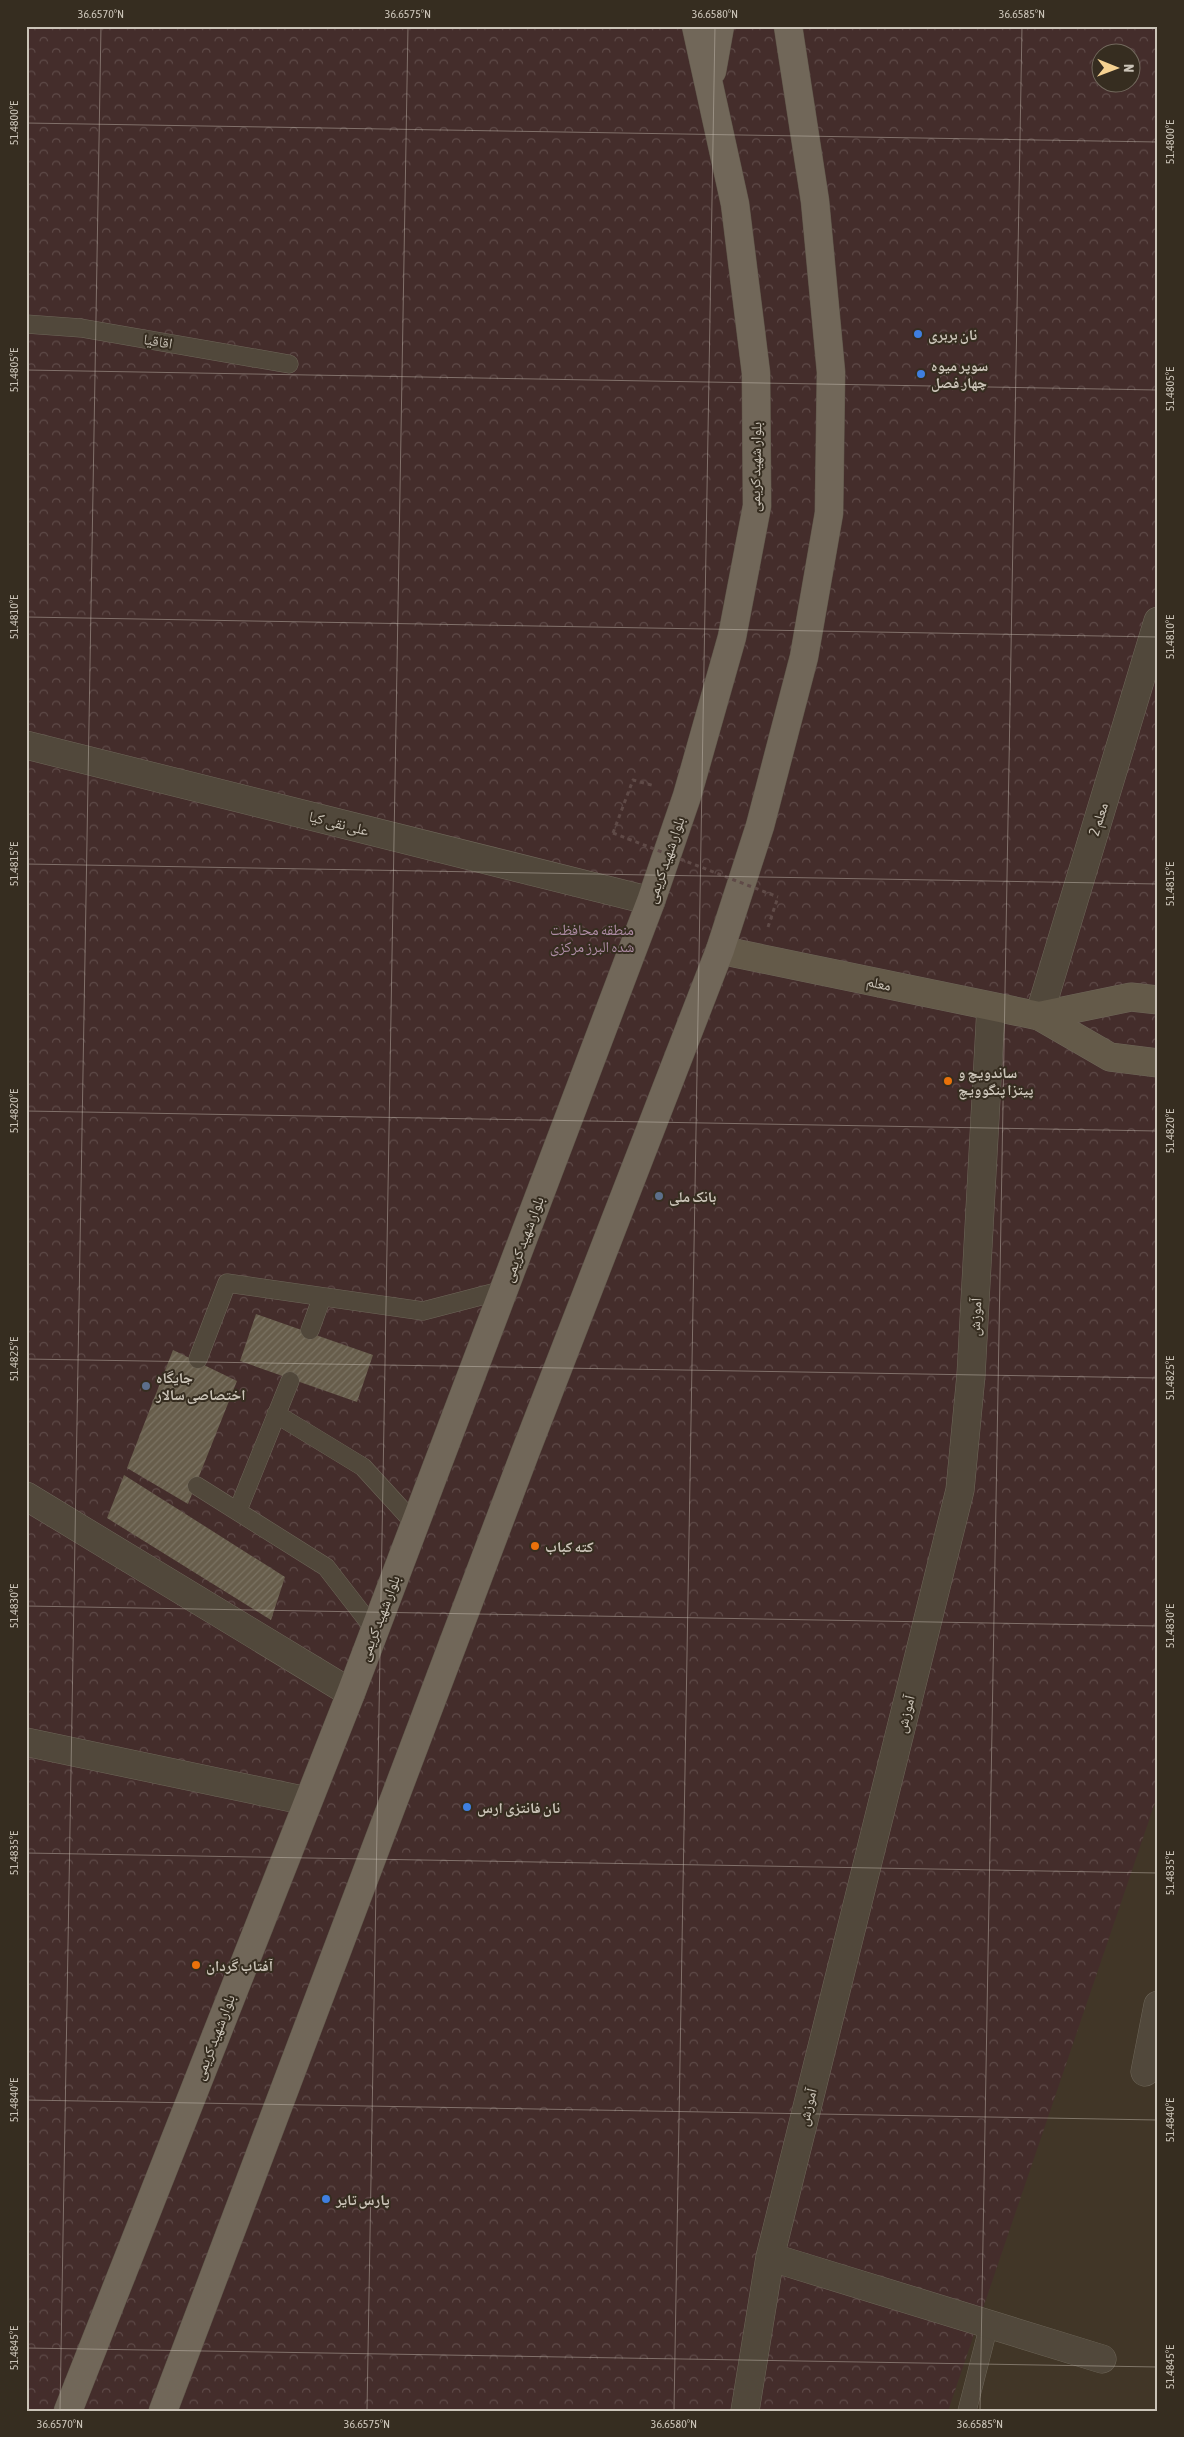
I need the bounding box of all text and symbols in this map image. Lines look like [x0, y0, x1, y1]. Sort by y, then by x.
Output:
text: 36.6570°N [78, 7, 124, 21]
text: 36.6575°N [385, 7, 431, 21]
text: 36.6580°N [692, 7, 738, 21]
text: 36.6585°N [999, 7, 1045, 21]
north arrow [1092, 42, 1142, 92]
text: N [1121, 64, 1137, 72]
text: 51.4800°E [7, 101, 21, 145]
text: 51.4800°E [1163, 120, 1177, 164]
place label: نان بربری [928, 326, 977, 344]
marker: نان بربری [912, 328, 924, 340]
street label: اقاقیا [142, 330, 174, 352]
text: 51.4805°E [7, 348, 21, 392]
place label: سوپر ميوه چهار فصل [931, 357, 988, 392]
text: 51.4805°E [1163, 367, 1177, 411]
marker: سوپر ميوه چهار فصل [915, 368, 927, 380]
street label: بلوار شهید کریمی [746, 422, 766, 512]
text: 51.4810°E [7, 595, 21, 639]
text: 51.4810°E [1163, 615, 1177, 659]
street label: معلم 2 [1085, 800, 1113, 838]
street label: علی نقی کیا [307, 807, 371, 841]
street label: بلوار شهید کریمی [642, 815, 690, 906]
text: 51.4815°E [7, 842, 21, 886]
text: 51.4815°E [1163, 862, 1177, 906]
park label: منطقه محافظت شده البرز مرکزی [550, 921, 634, 957]
street label: معلم [865, 972, 893, 996]
place label: ساندویچ و پیتزا پنگوویچ [958, 1064, 1034, 1100]
marker: ساندویچ و پیتزا پنگوویچ [942, 1075, 954, 1087]
text: 51.4820°E [7, 1089, 21, 1133]
text: 51.4820°E [1163, 1109, 1177, 1153]
place label: بانک ملی [669, 1188, 716, 1206]
marker: بانک ملی [653, 1190, 665, 1202]
street label: بلوار شهید کریمی [499, 1194, 549, 1285]
street label: آموزش [966, 1296, 987, 1337]
text: 51.4825°E [7, 1337, 21, 1381]
text: 51.4825°E [1163, 1356, 1177, 1400]
place label: جایگاه اختصاصی سالار [155, 1369, 245, 1404]
marker: جایگاه اختصاصی سالار [140, 1380, 152, 1392]
place label: کته کباب [545, 1538, 594, 1555]
marker: کته کباب [529, 1540, 541, 1552]
street label: بلوار شهید کریمی [355, 1573, 405, 1664]
text: 51.4830°E [7, 1584, 21, 1628]
text: 51.4830°E [1163, 1604, 1177, 1648]
street label: آموزش [892, 1692, 920, 1735]
place label: نان فانتزی ارس [477, 1799, 560, 1817]
marker: نان فانتزی ارس [461, 1801, 473, 1813]
text: 51.4835°E [7, 1831, 21, 1875]
text: 51.4835°E [1163, 1851, 1177, 1895]
place label: آفتاب گردان [206, 1957, 274, 1975]
marker: آفتاب گردان [190, 1959, 202, 1971]
street label: بلوار شهید کریمی [190, 1992, 240, 2083]
text: 51.4840°E [7, 2078, 21, 2122]
street label: آموزش [794, 2085, 822, 2128]
text: 51.4840°E [1163, 2098, 1177, 2142]
place label: پارس تایر [335, 2191, 390, 2209]
marker: پارس تایر [320, 2193, 332, 2205]
text: 51.4845°E [7, 2326, 21, 2370]
text: 51.4845°E [1163, 2345, 1177, 2389]
text: 36.6570°N [37, 2417, 83, 2431]
text: 36.6575°N [344, 2417, 390, 2431]
text: 36.6580°N [651, 2417, 697, 2431]
text: 36.6585°N [957, 2417, 1003, 2431]

